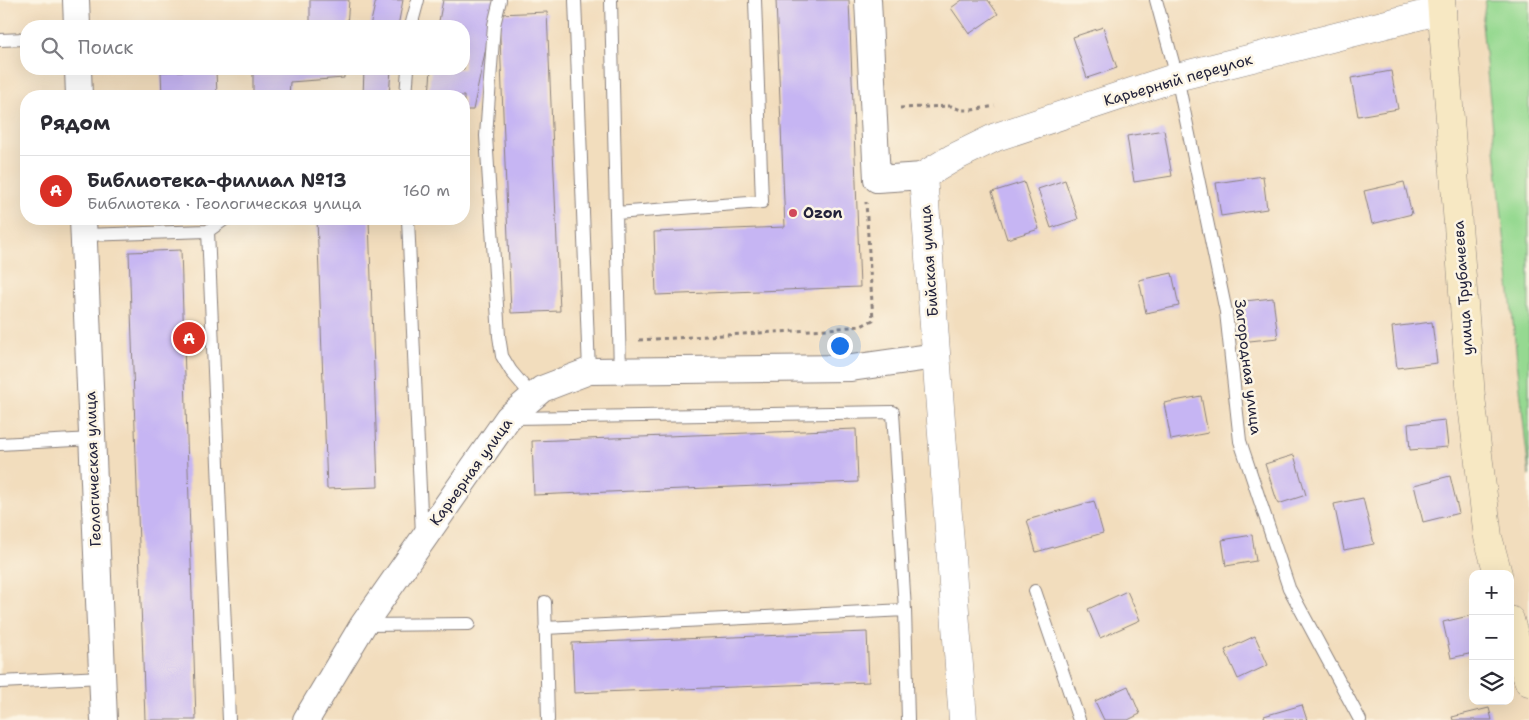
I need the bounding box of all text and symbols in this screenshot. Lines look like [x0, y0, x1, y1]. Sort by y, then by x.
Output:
search box [20, 20, 470, 75]
icon: search [38, 34, 66, 62]
text: Поиск [78, 35, 133, 60]
street label: Карьерный переулок [1101, 49, 1255, 111]
text: Рядом [40, 109, 110, 137]
text: Библиотека-филиал №13 [87, 168, 347, 193]
text: A [50, 180, 62, 201]
text: 160 m [403, 180, 450, 201]
text: Библиотека · Геологическая улица [87, 193, 361, 214]
place label: Ozon [803, 203, 843, 223]
street label: Бийская улица [915, 204, 943, 317]
marker: Ozon [787, 207, 799, 219]
street label: улица Трубачеева [1448, 219, 1478, 356]
street label: Загородная улица [1230, 298, 1266, 437]
pin: A [173, 319, 205, 357]
your location [827, 333, 853, 359]
street label: Геологическая улица [80, 390, 106, 547]
street label: Карьерная улица [425, 414, 517, 530]
map controls [1469, 570, 1514, 705]
button: + [1469, 570, 1514, 615]
button: − [1469, 615, 1514, 660]
button: layers [1469, 660, 1514, 705]

